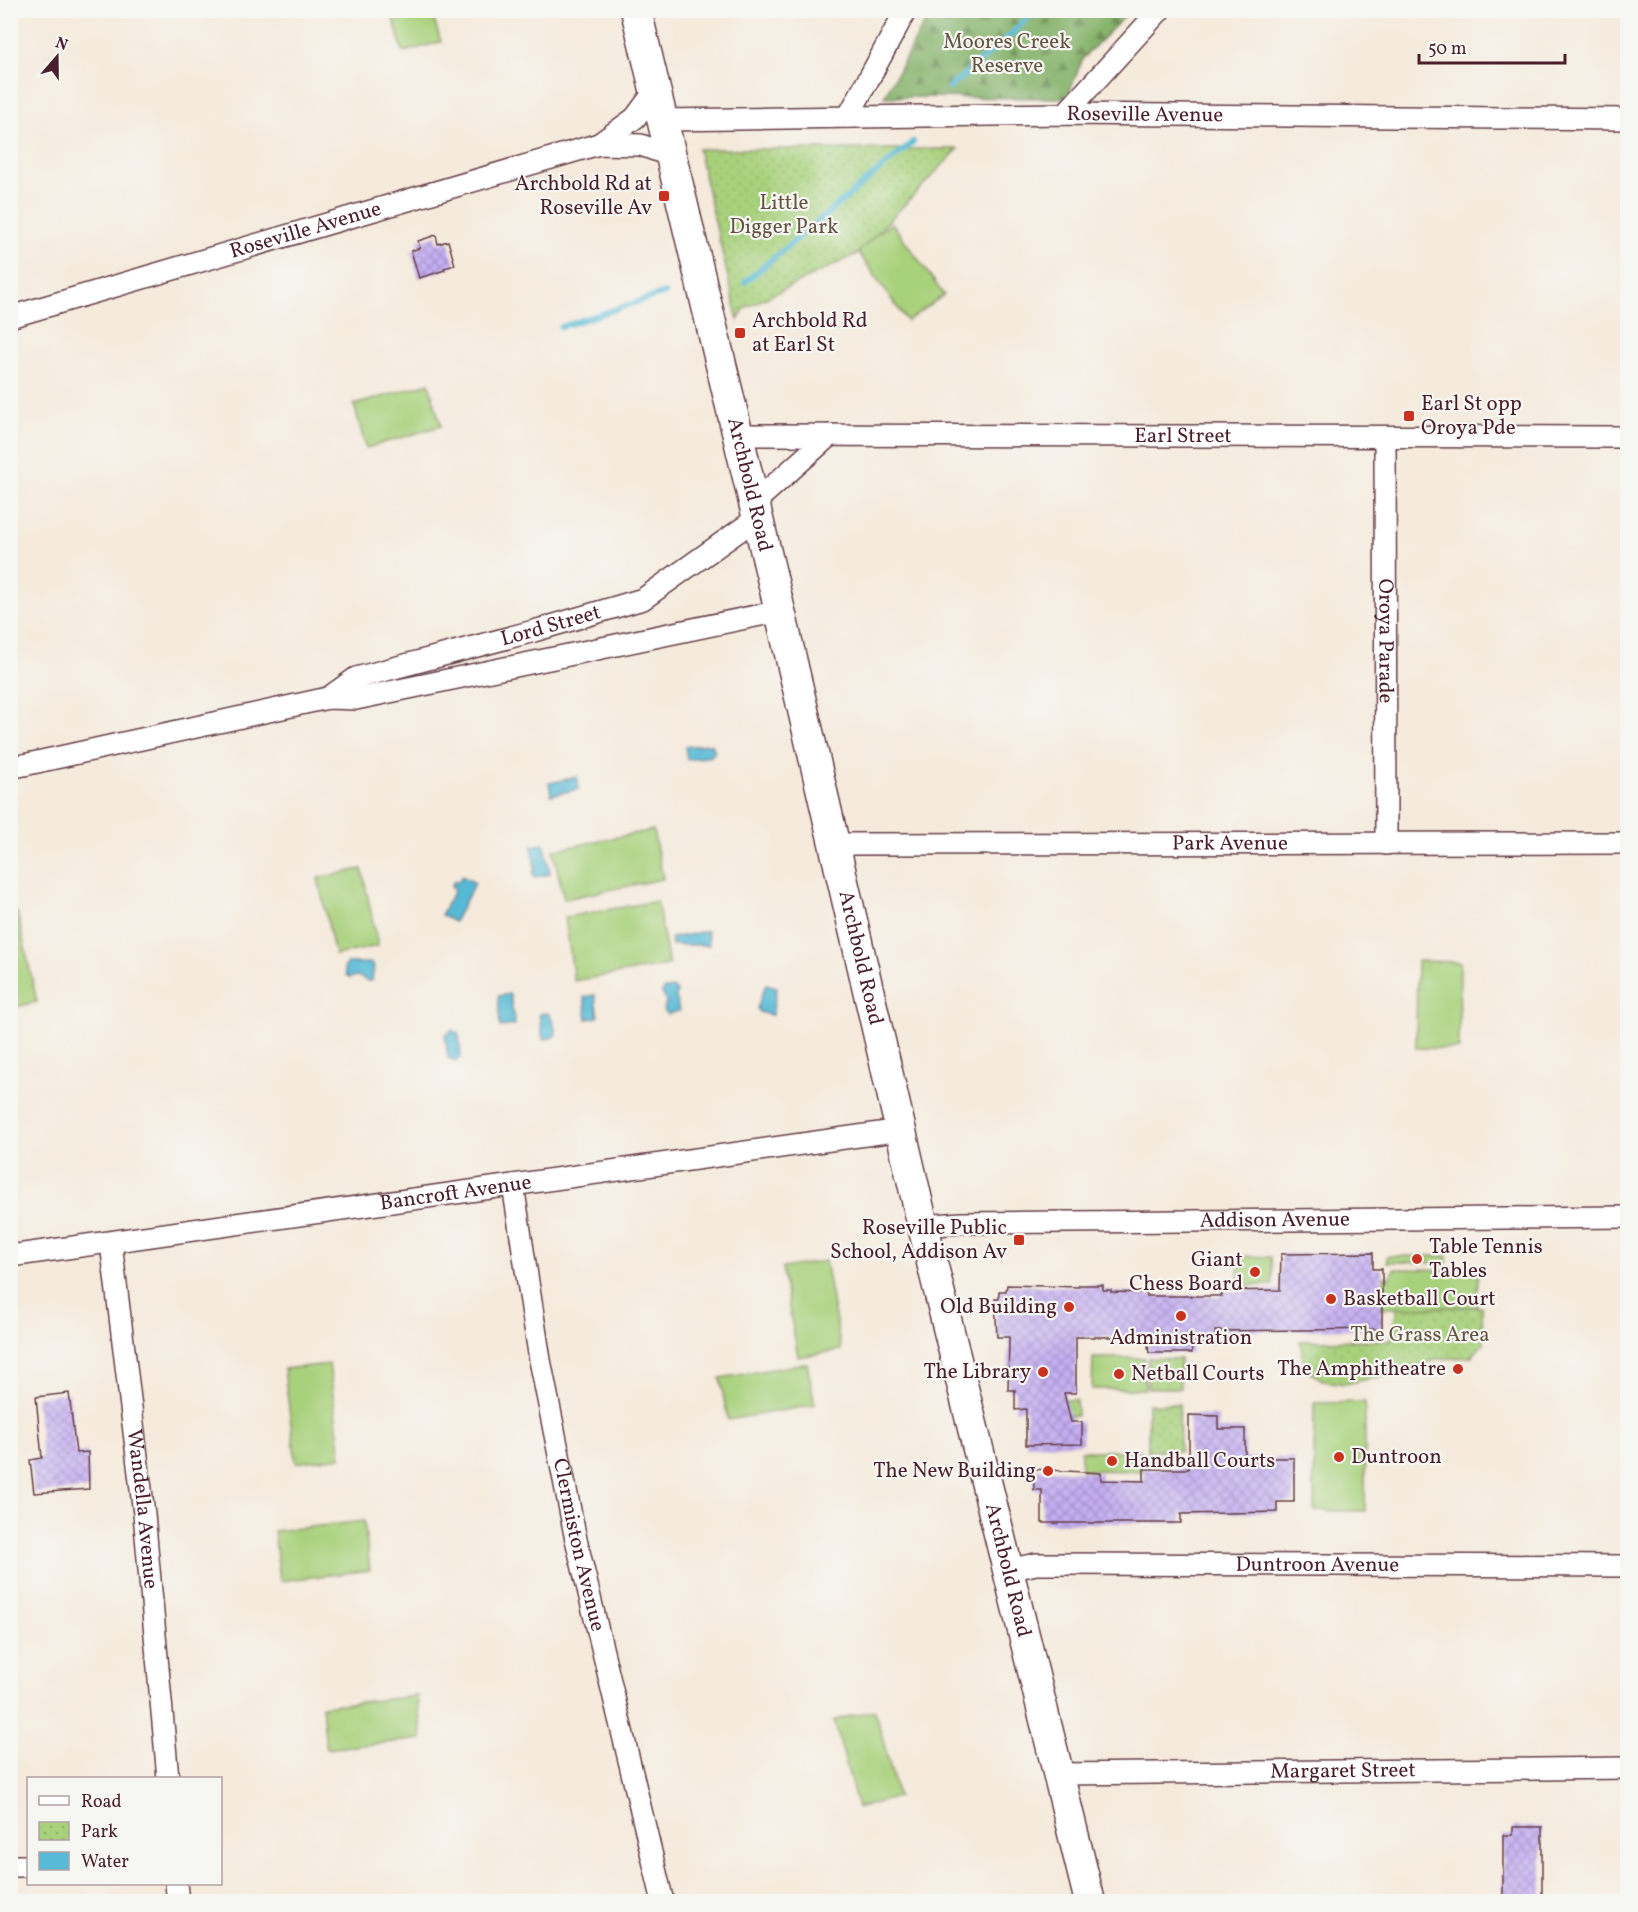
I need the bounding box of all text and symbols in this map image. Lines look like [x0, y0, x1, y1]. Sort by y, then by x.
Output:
north arrow [27, 27, 87, 87]
scale bar [1419, 27, 1564, 65]
park label: Moores Creek Reserve [943, 28, 1071, 81]
text: N [52, 32, 71, 57]
text: 50 m [1428, 37, 1467, 62]
street label: Roseville Avenue [1066, 100, 1224, 130]
place label: Archbold Rd at Roseville Av [515, 170, 652, 223]
marker: Archbold Rd at Roseville Av [657, 189, 671, 203]
park label: Little Digger Park [730, 189, 839, 242]
street label: Roseville Avenue [226, 194, 385, 266]
place label: Archbold Rd at Earl St [752, 307, 868, 360]
marker: Archbold Rd at Earl St [733, 326, 747, 340]
place label: Earl St opp Oroya Pde [1421, 390, 1522, 443]
marker: Earl St opp Oroya Pde [1402, 409, 1416, 423]
street label: Archbold Road [720, 414, 780, 555]
street label: Earl Street [1134, 421, 1232, 451]
street label: Oroya Parade [1371, 578, 1400, 704]
street label: Lord Street [497, 598, 604, 654]
street label: Park Avenue [1172, 829, 1288, 858]
street label: Archbold Road [831, 888, 890, 1028]
street label: Bancroft Avenue [378, 1168, 533, 1218]
street label: Addison Avenue [1200, 1205, 1350, 1235]
place label: Roseville Public School, Addison Av [830, 1214, 1007, 1267]
marker: Roseville Public School, Addison Av [1012, 1233, 1026, 1247]
place label: Table Tennis Tables [1429, 1233, 1543, 1286]
place label: Giant Chess Board [1129, 1246, 1243, 1299]
marker: Table Tennis Tables [1410, 1252, 1424, 1266]
marker: Giant Chess Board [1248, 1265, 1262, 1279]
place label: Basketball Court [1343, 1285, 1496, 1314]
marker: Basketball Court [1324, 1292, 1338, 1306]
place label: Old Building [940, 1293, 1057, 1322]
marker: Old Building [1062, 1300, 1076, 1314]
marker: Administration [1174, 1309, 1188, 1323]
park label: The Grass Area [1350, 1321, 1490, 1350]
place label: Administration [1110, 1324, 1252, 1353]
place label: The Amphitheatre [1277, 1355, 1446, 1384]
place label: The Library [923, 1358, 1032, 1387]
place label: Netball Courts [1131, 1360, 1265, 1389]
marker: The Amphitheatre [1451, 1362, 1465, 1376]
marker: The Library [1036, 1365, 1050, 1379]
marker: Netball Courts [1112, 1367, 1126, 1381]
street label: Wandella Avenue [119, 1428, 165, 1590]
place label: Duntroon [1351, 1443, 1442, 1472]
place label: Handball Courts [1124, 1447, 1275, 1476]
marker: Duntroon [1332, 1450, 1346, 1464]
marker: Handball Courts [1105, 1454, 1119, 1468]
street label: Clermiston Avenue [546, 1456, 612, 1634]
place label: The New Building [873, 1457, 1036, 1486]
marker: The New Building [1041, 1464, 1055, 1478]
street label: Archbold Road [977, 1500, 1039, 1640]
street label: Duntroon Avenue [1235, 1550, 1399, 1580]
street label: Margaret Street [1270, 1756, 1416, 1786]
legend [27, 1777, 222, 1885]
text: Road [81, 1790, 122, 1815]
text: Park [81, 1820, 118, 1845]
text: Water [81, 1850, 129, 1875]

